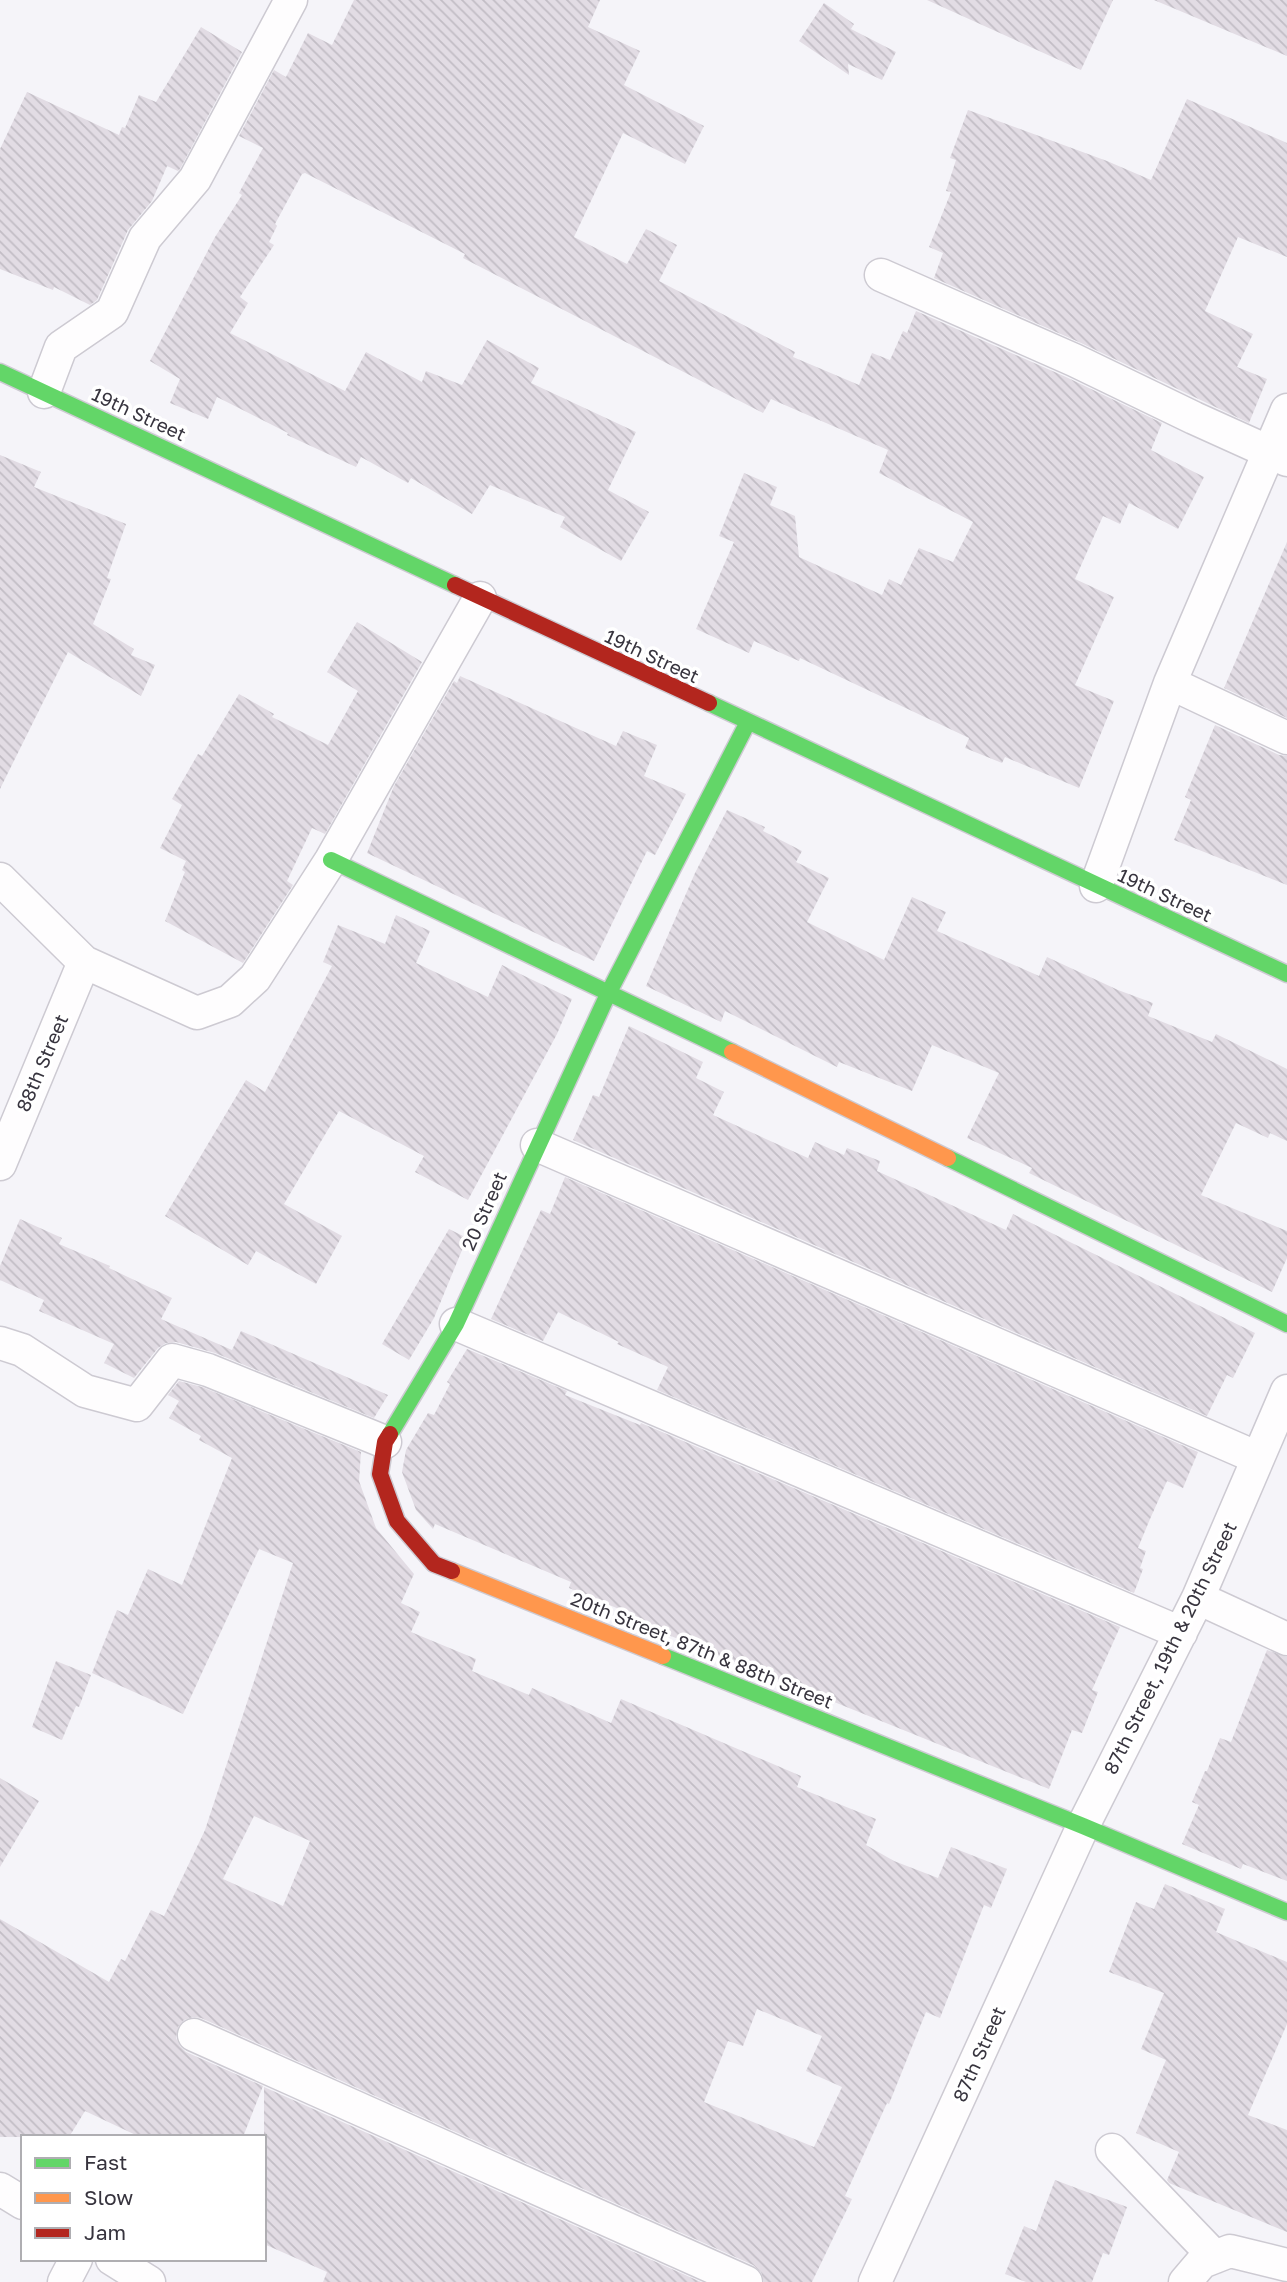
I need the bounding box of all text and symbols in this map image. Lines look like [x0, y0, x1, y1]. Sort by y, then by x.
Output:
street label: 19th Street [89, 382, 190, 445]
street label: 19th Street [602, 624, 703, 687]
street label: 19th Street [1115, 863, 1216, 926]
street label: 88th Street [11, 1011, 72, 1115]
street label: 20 Street [456, 1168, 511, 1254]
street label: 87th Street, 19th & 20th Street [1098, 1518, 1241, 1778]
street label: 20th Street, 87th & 88th Street [568, 1586, 837, 1713]
street label: 87th Street [947, 2003, 1010, 2105]
legend [21, 2135, 266, 2261]
text: Fast [84, 2149, 127, 2175]
text: Slow [84, 2184, 133, 2210]
text: Jam [84, 2219, 126, 2245]

